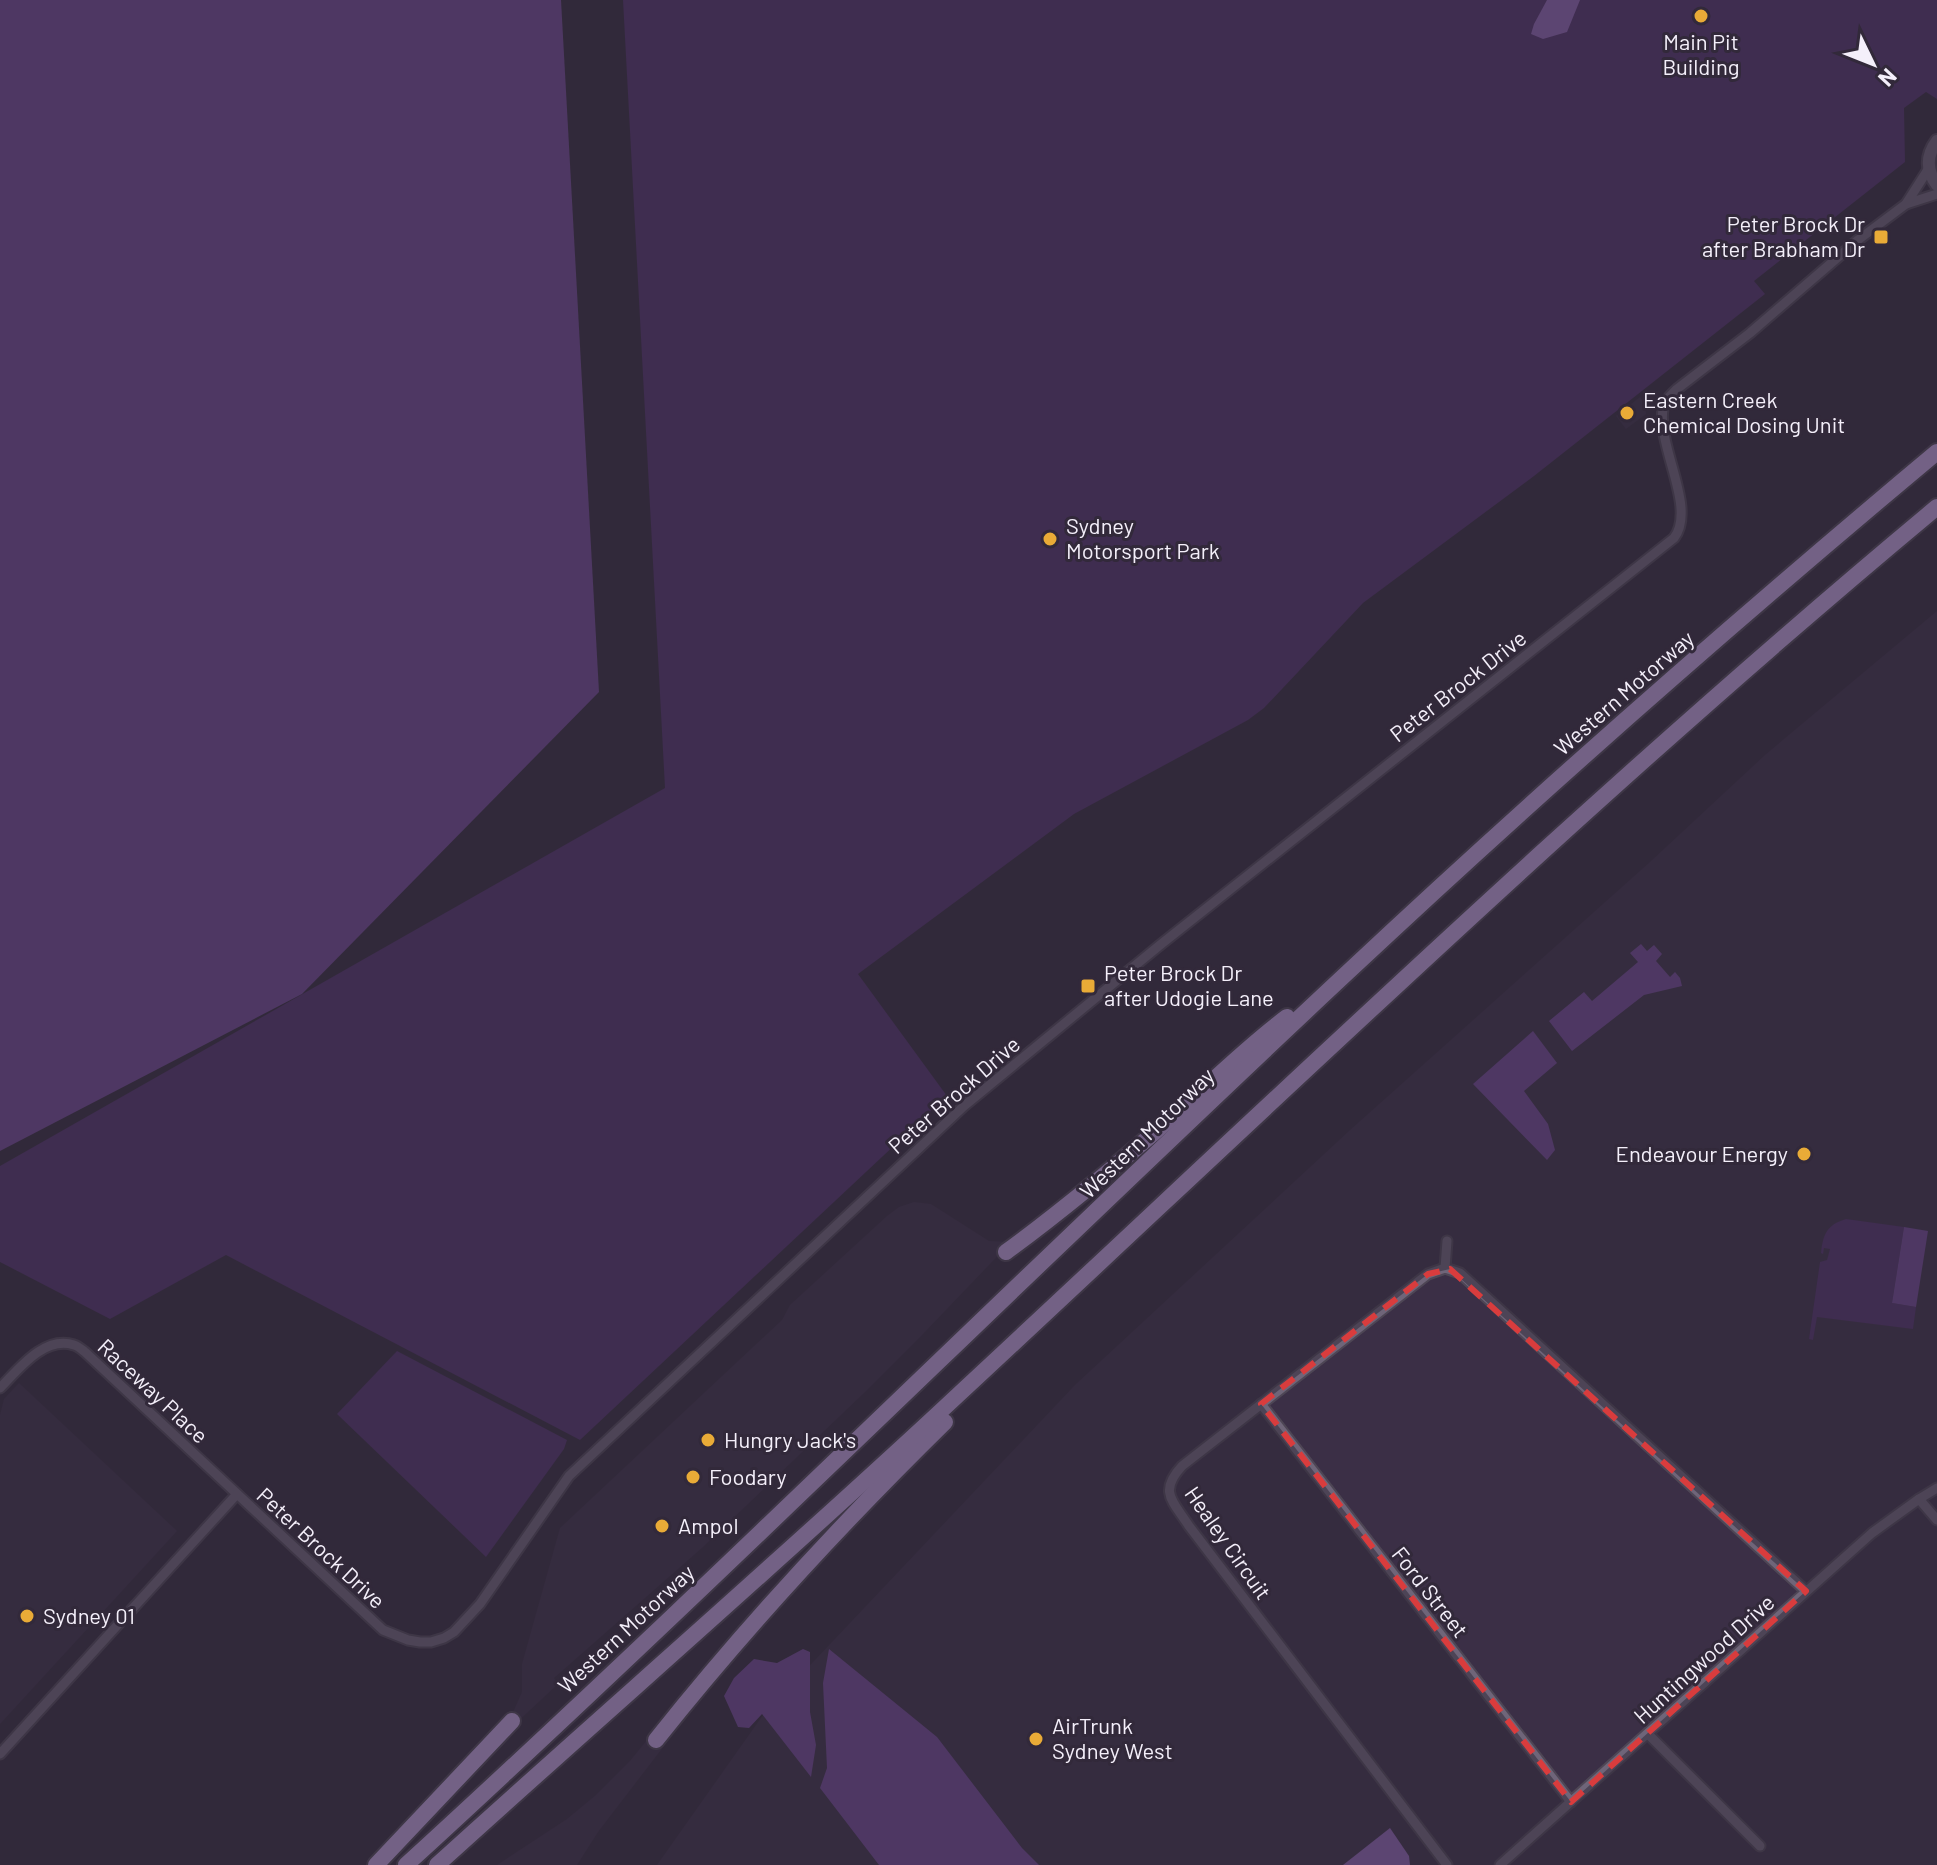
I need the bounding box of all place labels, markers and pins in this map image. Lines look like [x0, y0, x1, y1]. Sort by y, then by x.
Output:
marker: Main Pit Building [1692, 7, 1710, 25]
place label: Main Pit Building [1662, 28, 1740, 79]
place label: Peter Brock Dr after Brabham Dr [1702, 210, 1865, 261]
marker: Peter Brock Dr after Brabham Dr [1872, 228, 1890, 246]
place label: Eastern Creek Chemical Dosing Unit [1643, 386, 1845, 437]
marker: Eastern Creek Chemical Dosing Unit [1618, 404, 1636, 422]
place label: Sydney Motorsport Park [1066, 512, 1220, 563]
marker: Sydney Motorsport Park [1041, 530, 1059, 548]
place label: Peter Brock Dr after Udogie Lane [1104, 959, 1274, 1010]
marker: Peter Brock Dr after Udogie Lane [1079, 977, 1097, 995]
place label: Endeavour Energy [1616, 1140, 1788, 1166]
marker: Endeavour Energy [1795, 1145, 1813, 1163]
place label: Hungry Jack's [724, 1426, 856, 1452]
marker: Hungry Jack's [699, 1431, 717, 1449]
place label: Foodary [709, 1463, 787, 1489]
marker: Foodary [684, 1468, 702, 1486]
place label: Ampol [678, 1512, 739, 1538]
marker: Ampol [653, 1517, 671, 1535]
place label: Sydney 01 [43, 1602, 135, 1628]
marker: Sydney 01 [18, 1607, 36, 1625]
place label: AirTrunk Sydney West [1052, 1712, 1173, 1763]
marker: AirTrunk Sydney West [1027, 1730, 1045, 1748]

